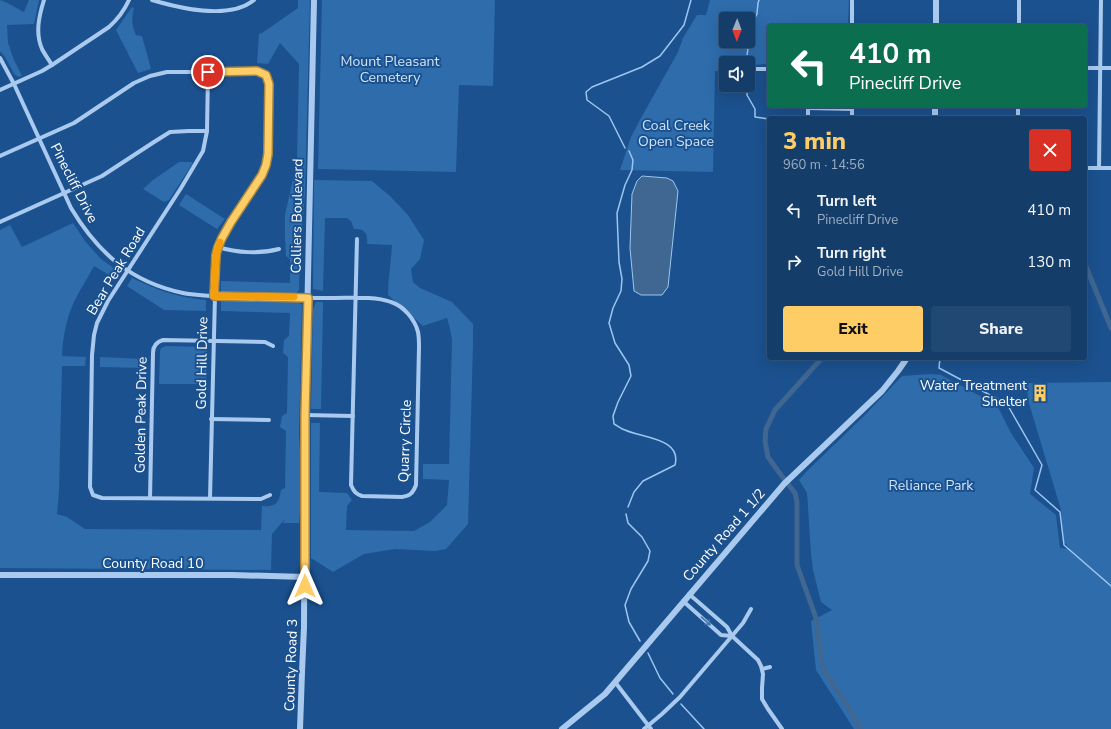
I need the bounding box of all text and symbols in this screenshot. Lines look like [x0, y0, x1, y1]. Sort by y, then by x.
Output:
north arrow [719, 12, 755, 48]
map controls [719, 12, 755, 92]
text: 410 m [849, 35, 932, 73]
icon: left [783, 40, 835, 92]
park label: Mount Pleasant Cemetery [341, 52, 440, 87]
pin [191, 55, 225, 89]
button: sound [719, 56, 755, 92]
icon: arrive [197, 61, 219, 83]
text: Pinecliff Drive [849, 71, 961, 95]
park label: Coal Creek Open Space [638, 116, 714, 151]
text: 3 min [783, 125, 846, 157]
button: close [1029, 129, 1071, 171]
street label: Pinecliff Drive [46, 140, 102, 226]
text: 960 m · 14:56 [783, 156, 865, 174]
street label: Colliers Boulevard [286, 158, 308, 274]
text: Turn left [817, 191, 876, 211]
icon: left [783, 199, 805, 221]
text: 410 m [1027, 200, 1071, 220]
text: Pinecliff Drive [817, 211, 898, 229]
street label: Bear Peak Road [82, 223, 150, 319]
text: Turn right [817, 243, 886, 263]
icon: right [783, 251, 805, 273]
text: 130 m [1027, 252, 1071, 272]
text: Gold Hill Drive [817, 263, 903, 281]
button: Exit [783, 306, 923, 352]
button: Share [931, 306, 1071, 352]
street label: Gold Hill Drive [192, 316, 212, 410]
street label: Golden Peak Drive [130, 357, 152, 473]
place label: Water Treatment Shelter [920, 376, 1027, 411]
building icon: Water Treatment Shelter [1030, 383, 1050, 403]
street label: Quarry Circle [394, 399, 416, 483]
park label: Reliance Park [889, 476, 974, 495]
street label: County Road 1 1/2 [678, 485, 770, 585]
street label: County Road 10 [102, 554, 204, 573]
position arrow [284, 565, 326, 607]
one-way arrow [701, 617, 711, 626]
street label: County Road 3 [280, 618, 302, 712]

